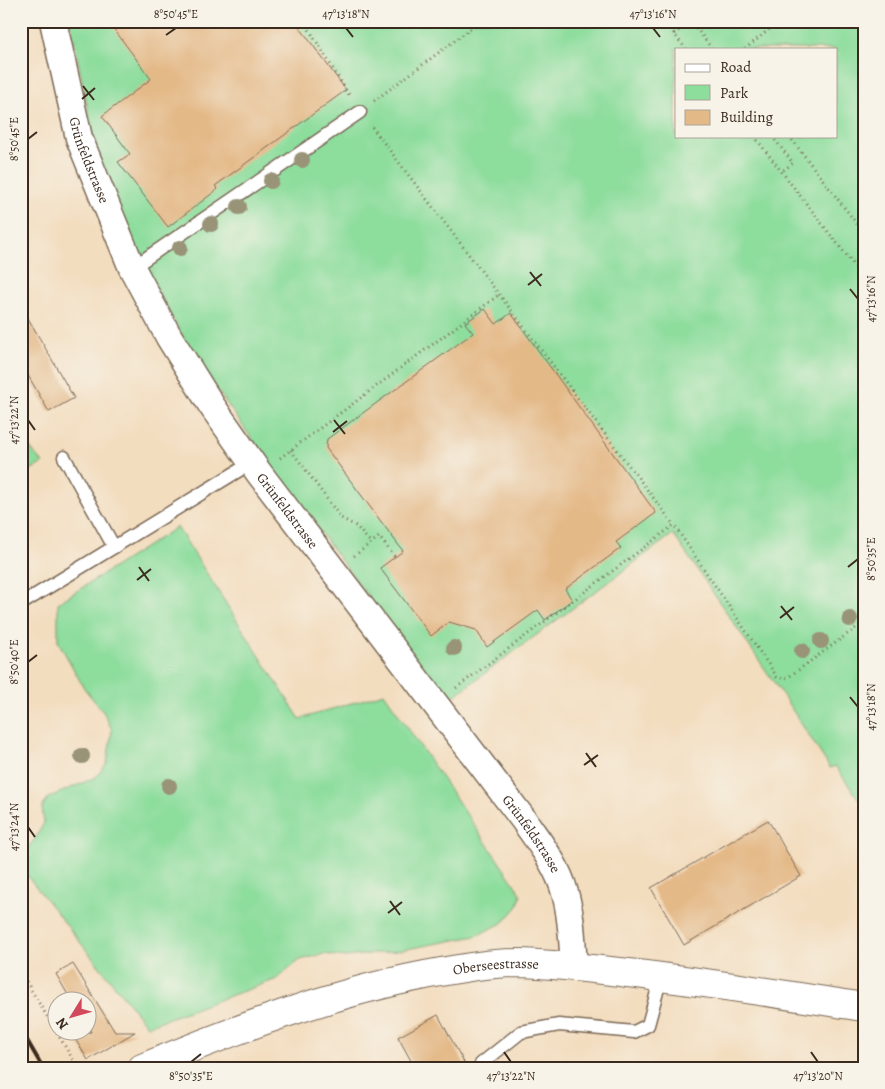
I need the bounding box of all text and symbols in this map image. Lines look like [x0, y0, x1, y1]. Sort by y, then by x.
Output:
text: 8°50'45"E [154, 6, 198, 22]
text: 47°13'18"N [322, 6, 370, 22]
text: 47°13'16"N [629, 6, 677, 22]
legend [675, 48, 838, 138]
text: Road [720, 57, 752, 77]
text: Park [720, 83, 749, 103]
text: Building [720, 107, 773, 127]
street label: Grünfeldstrasse [65, 115, 114, 206]
text: 8°50'45"E [6, 117, 22, 161]
text: 47°13'16"N [863, 275, 879, 323]
text: 47°13'22"N [6, 395, 22, 444]
street label: Grünfeldstrasse [252, 469, 322, 553]
text: 8°50'35"E [863, 537, 879, 581]
text: 8°50'40"E [6, 639, 22, 685]
text: 47°13'18"N [863, 683, 879, 731]
street label: Grünfeldstrasse [498, 791, 565, 876]
text: 47°13'24"N [6, 802, 22, 851]
street label: Oberseestrasse [451, 954, 539, 980]
north arrow [48, 992, 98, 1042]
text: N [51, 1014, 73, 1033]
text: 8°50'35"E [169, 1068, 213, 1084]
text: 47°13'22"N [487, 1068, 536, 1084]
text: 47°13'20"N [793, 1068, 843, 1084]

